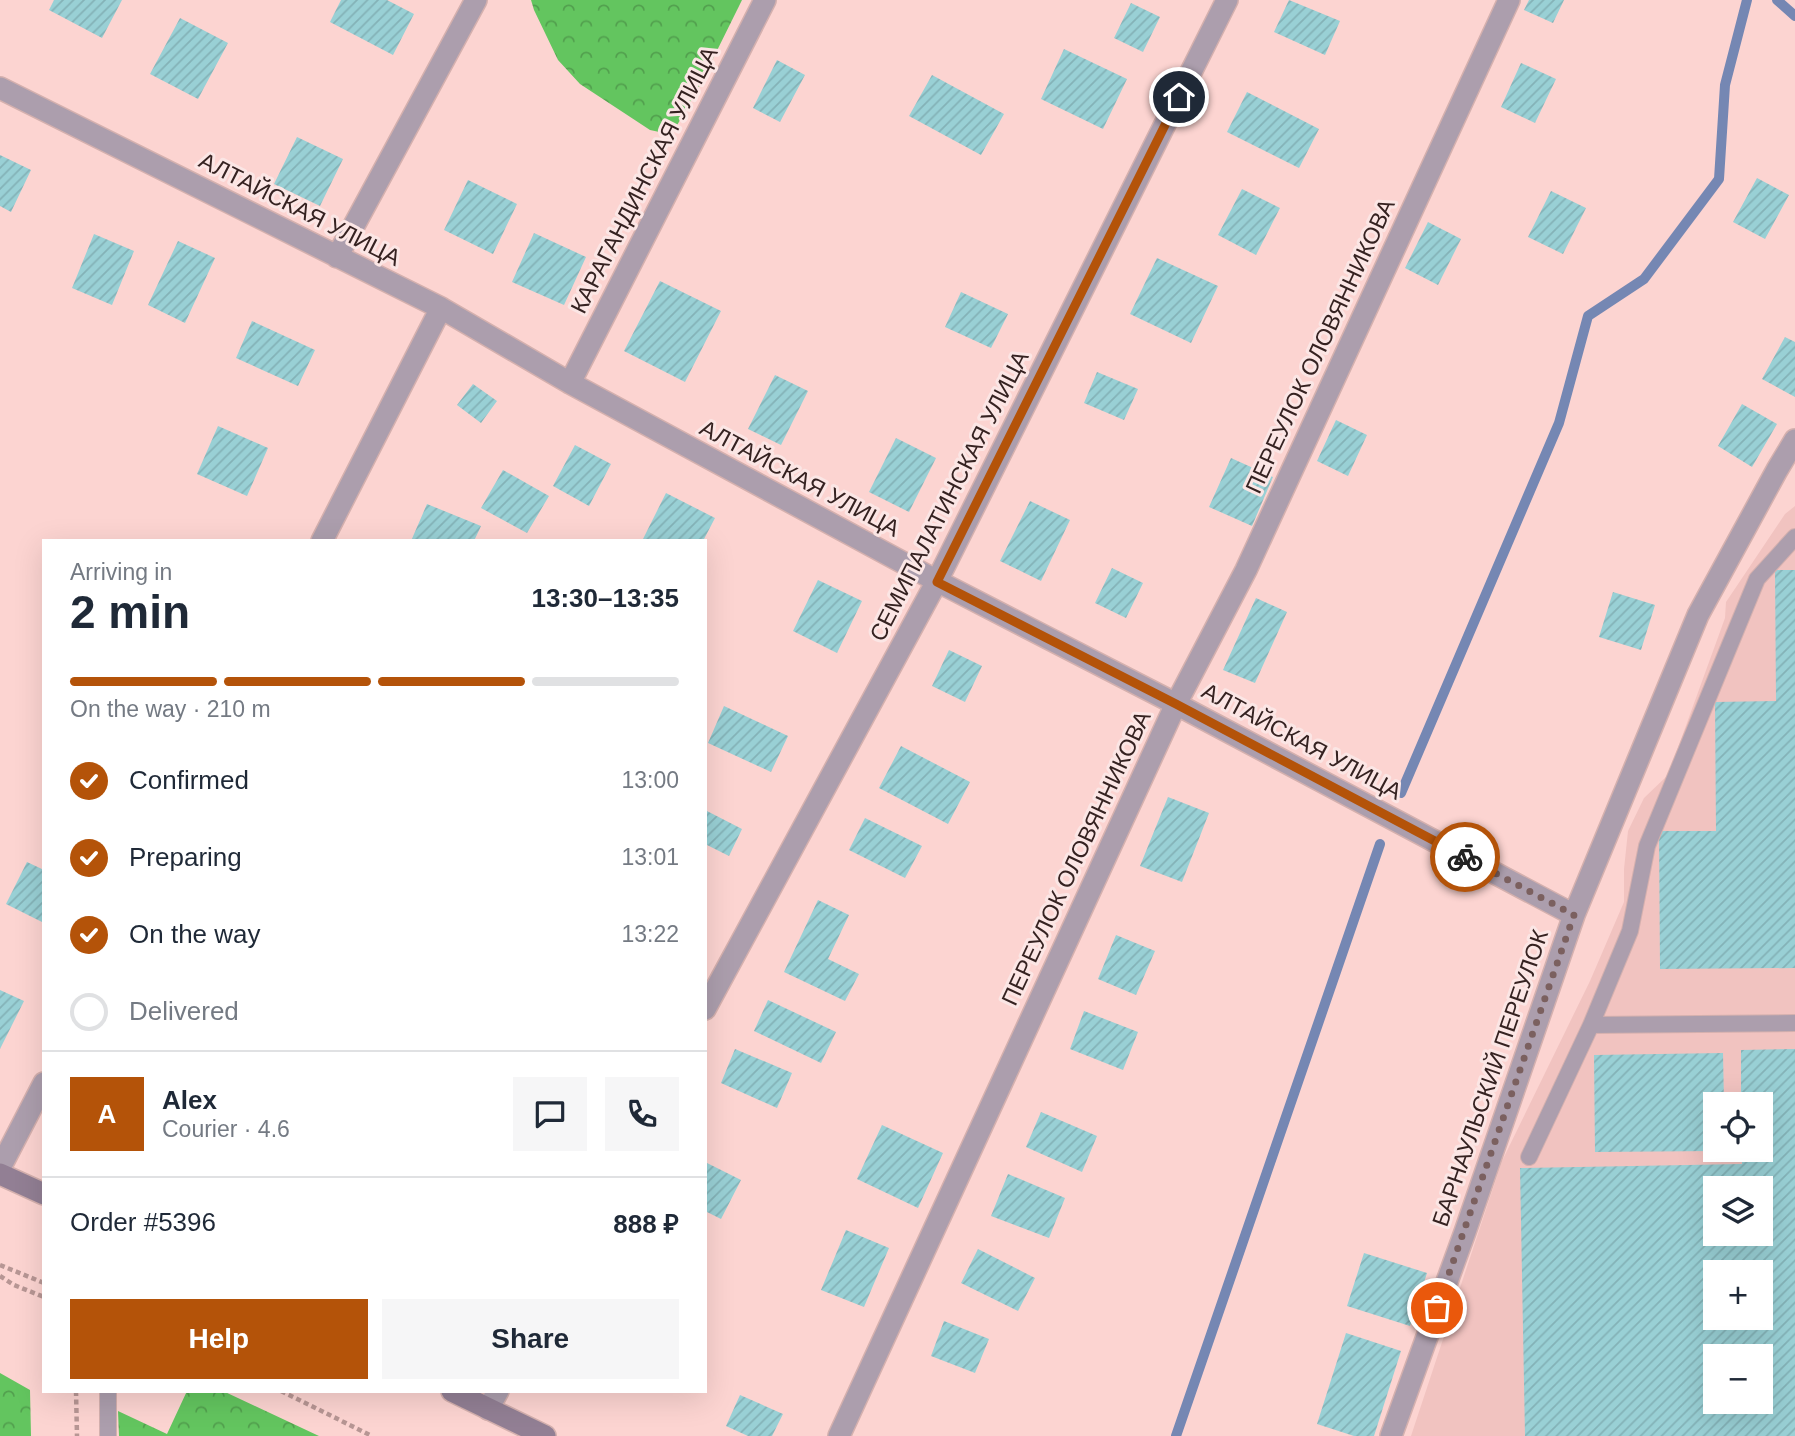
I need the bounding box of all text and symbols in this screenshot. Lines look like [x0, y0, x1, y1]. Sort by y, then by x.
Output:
street label: КАРАГАНДИНСКАЯ УЛИЦА [565, 42, 723, 318]
pin [1149, 67, 1209, 127]
icon: home [1160, 78, 1198, 116]
street label: АЛТАЙСКАЯ УЛИЦА [195, 146, 406, 271]
street label: ПЕРЕУЛОК ОЛОВЯННИКОВА [1240, 194, 1400, 497]
street label: СЕМИПАЛАТИНСКАЯ УЛИЦА [864, 346, 1034, 645]
street label: АЛТАЙСКАЯ УЛИЦА [696, 413, 905, 542]
text: Arriving in [70, 559, 172, 585]
text: 13:30–13:35 [532, 583, 679, 613]
text: 2 min [70, 586, 190, 638]
street label: АЛТАЙСКАЯ УЛИЦА [1198, 676, 1407, 805]
text: On the way · 210 m [70, 696, 271, 722]
street label: ПЕРЕУЛОК ОЛОВЯННИКОВА [996, 706, 1156, 1009]
icon: check [70, 762, 108, 800]
text: Confirmed [129, 765, 249, 795]
text: 13:00 [621, 767, 679, 793]
courier [1430, 822, 1500, 892]
icon: bike [1446, 838, 1484, 876]
icon: check [70, 839, 108, 877]
text: Preparing [129, 842, 242, 872]
text: 13:01 [621, 844, 679, 870]
icon: check [70, 916, 108, 954]
text: On the way [129, 919, 261, 949]
text: 13:22 [621, 921, 679, 947]
street label: БАРНАУЛЬСКИЙ ПЕРЕУЛОК [1426, 925, 1553, 1230]
text: Delivered [129, 996, 239, 1026]
button: chat [513, 1077, 587, 1151]
button: phone [605, 1077, 679, 1151]
text: Alex [162, 1085, 217, 1115]
map controls [1703, 1092, 1773, 1414]
button: locate [1703, 1092, 1773, 1162]
text: A [98, 1099, 116, 1129]
text: Courier · 4.6 [162, 1116, 290, 1142]
button: layers [1703, 1176, 1773, 1246]
text: Order #5396 [70, 1207, 216, 1237]
text: 888 ₽ [613, 1209, 679, 1239]
button: + [1703, 1260, 1773, 1330]
pin [1407, 1278, 1467, 1338]
icon: bag [1418, 1289, 1456, 1327]
button: Help [70, 1299, 368, 1379]
button: Share [382, 1299, 679, 1379]
button: − [1703, 1344, 1773, 1414]

